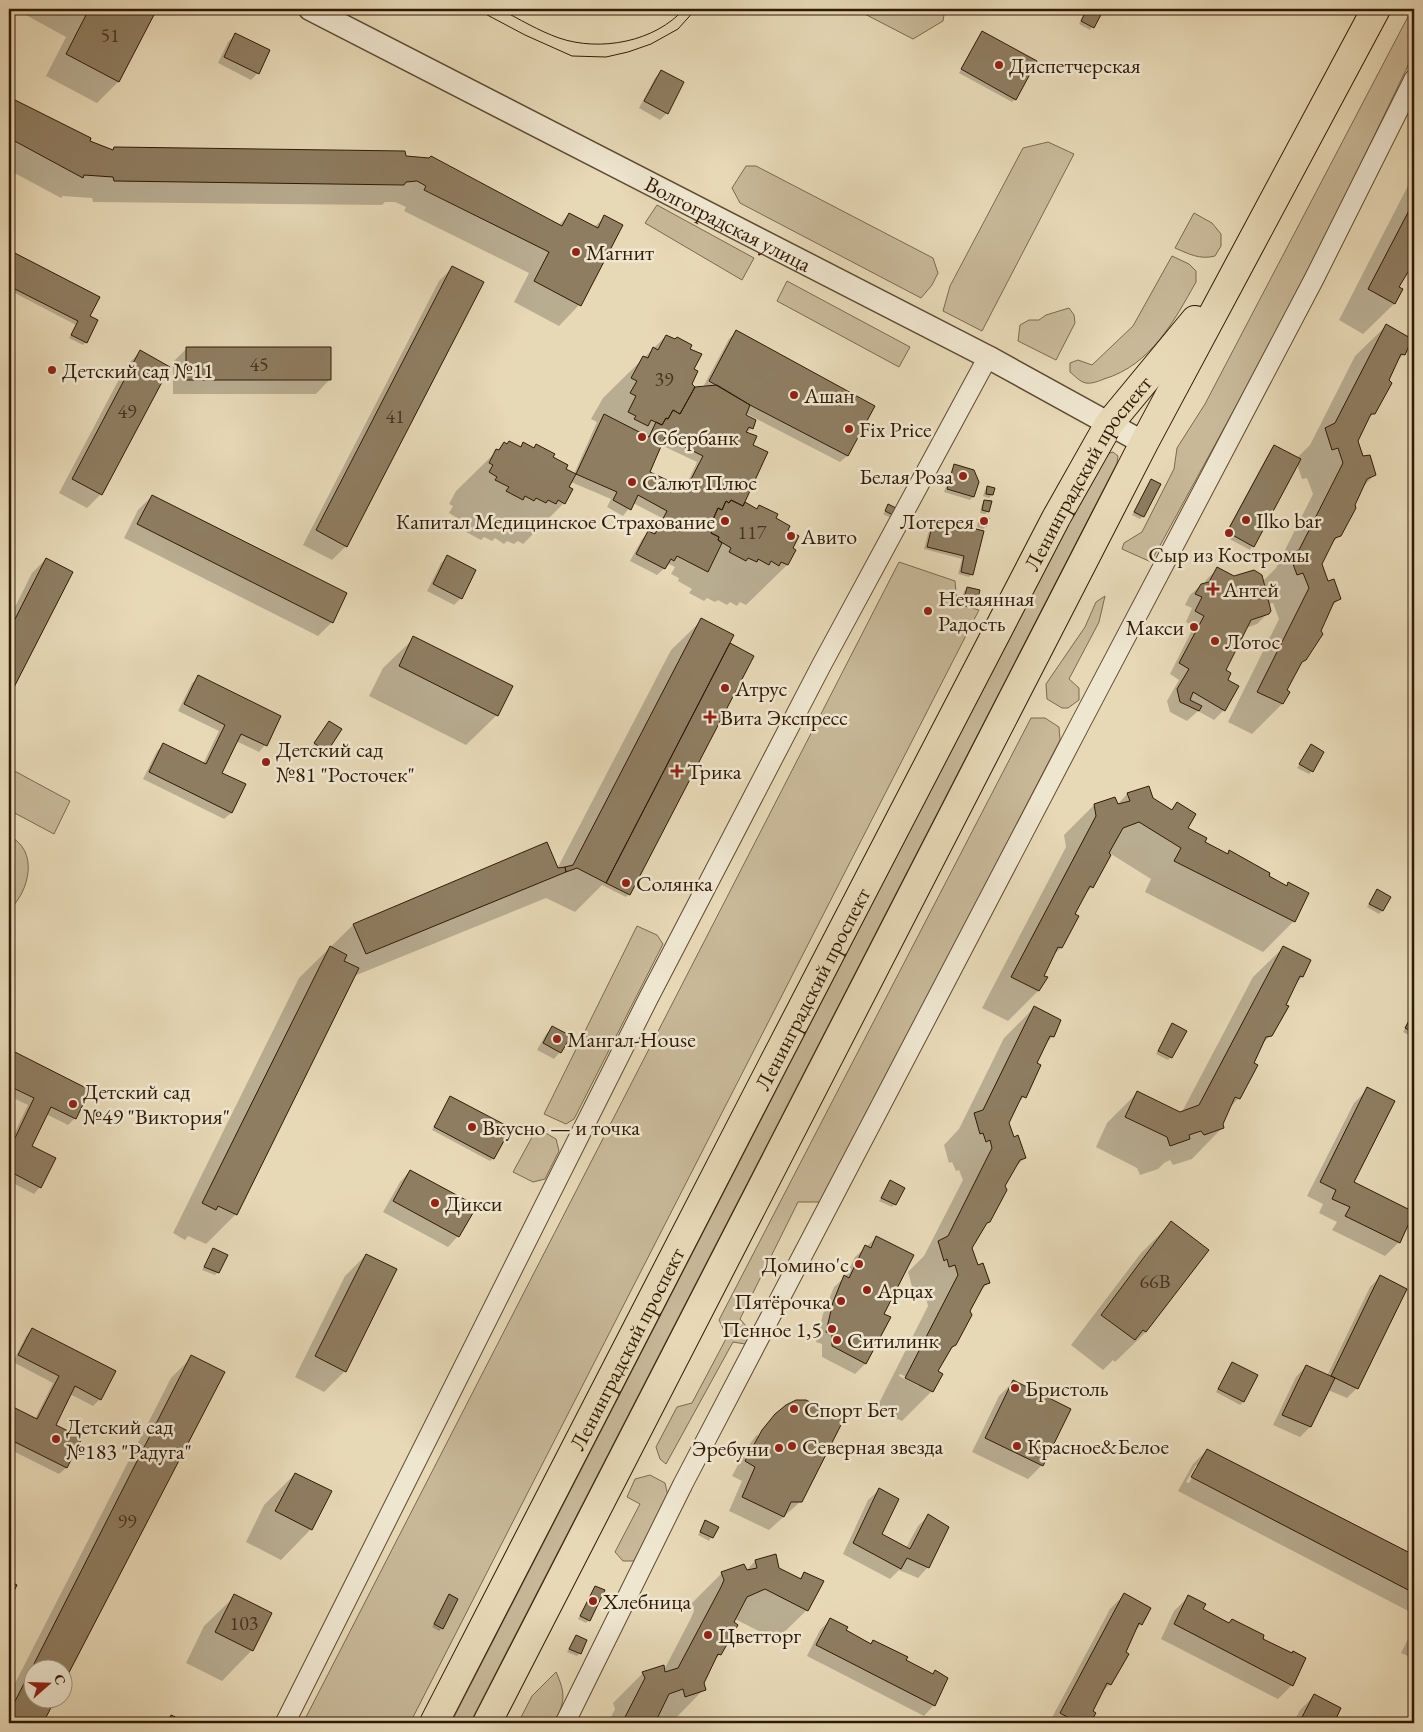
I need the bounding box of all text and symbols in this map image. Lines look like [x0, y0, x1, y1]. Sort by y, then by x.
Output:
house number: 51 [100, 22, 120, 48]
place label: Диспетчерская [1009, 51, 1141, 80]
marker: Диспетчерская [993, 59, 1005, 71]
street label: Волгоградская улица [640, 169, 816, 279]
place label: Магнит [586, 238, 654, 267]
marker: Магнит [570, 246, 582, 258]
house number: 45 [249, 351, 269, 377]
place label: Детский сад №11 [62, 356, 214, 385]
marker: Детский сад №11 [46, 364, 58, 376]
house number: 39 [654, 366, 674, 392]
street label: Ленинградский проспект [1017, 369, 1158, 576]
place label: Ашан [803, 381, 855, 410]
marker: Ашан [788, 389, 800, 401]
house number: 49 [117, 398, 137, 424]
house number: 41 [385, 403, 405, 429]
place label: Fix Price [859, 415, 932, 444]
place label: Сбербанк [652, 423, 739, 452]
marker: Fix Price [843, 423, 855, 435]
marker: Сбербанк [636, 431, 648, 443]
place label: Белая Роза [859, 462, 953, 491]
place label: Салют Плюс [642, 468, 757, 497]
marker: Белая Роза [957, 470, 969, 482]
marker: Салют Плюс [626, 476, 638, 488]
place label: Ilko bar [1256, 506, 1322, 535]
place label: Капитал Медицинское Страхование [396, 507, 715, 536]
place label: Лотерея [900, 507, 974, 536]
marker: Ilko bar [1240, 514, 1252, 526]
marker: Капитал Медицинское Страхование [719, 515, 731, 527]
marker: Лотерея [978, 515, 990, 527]
house number: 117 [738, 519, 767, 545]
place label: Авито [800, 522, 857, 551]
marker: Сыр из Костромы [1223, 527, 1235, 539]
marker: Авито [785, 530, 797, 542]
place label: Сыр из Костромы [1148, 540, 1310, 569]
place label: Антей [1222, 575, 1279, 604]
marker: Антей [1207, 583, 1219, 595]
place label: Нечаянная Радость [938, 584, 1035, 638]
marker: Нечаянная Радость [922, 605, 934, 617]
place label: Макси [1126, 613, 1184, 642]
marker: Макси [1188, 621, 1200, 633]
place label: Лотос [1225, 627, 1280, 656]
marker: Лотос [1209, 635, 1221, 647]
place label: Атрус [734, 674, 787, 703]
marker: Атрус [719, 682, 731, 694]
place label: Вита Экспресс [720, 703, 848, 732]
marker: Вита Экспресс [704, 711, 716, 723]
place label: Детский сад №81 "Росточек" [276, 735, 415, 789]
marker: Детский сад №81 "Росточек" [260, 756, 272, 768]
place label: Трика [687, 757, 742, 786]
marker: Трика [671, 765, 683, 777]
place label: Солянка [636, 869, 713, 898]
marker: Солянка [620, 877, 632, 889]
street label: Ленинградский проспект [748, 883, 877, 1095]
place label: Мангал-House [567, 1025, 696, 1054]
marker: Мангал-House [551, 1033, 563, 1045]
place label: Детский сад №49 "Виктория" [83, 1077, 230, 1131]
marker: Детский сад №49 "Виктория" [67, 1098, 79, 1110]
place label: Вкусно — и точка [482, 1113, 640, 1142]
marker: Вкусно — и точка [466, 1121, 478, 1133]
place label: Дикси [445, 1189, 503, 1218]
marker: Дикси [429, 1197, 441, 1209]
street label: Ленинградский проспект [563, 1242, 691, 1455]
place label: Домино'c [762, 1250, 849, 1279]
marker: Домино'c [853, 1258, 865, 1270]
house number: 66В [1140, 1268, 1170, 1294]
place label: Арцах [876, 1276, 934, 1305]
marker: Арцах [861, 1284, 873, 1296]
place label: Пятёрочка [734, 1287, 831, 1316]
marker: Пятёрочка [835, 1295, 847, 1307]
place label: Пенное 1,5 [722, 1315, 822, 1344]
marker: Пенное 1,5 [826, 1323, 838, 1335]
place label: Ситилинк [847, 1326, 940, 1355]
marker: Ситилинк [831, 1334, 843, 1346]
place label: Бристоль [1025, 1374, 1109, 1403]
marker: Бристоль [1009, 1382, 1021, 1394]
place label: Спорт Бет [804, 1395, 897, 1424]
marker: Спорт Бет [788, 1403, 800, 1415]
place label: Детский сад №183 "Радуга" [66, 1412, 192, 1466]
place label: Северная звезда [802, 1432, 943, 1461]
place label: Красное&Белое [1027, 1432, 1169, 1461]
marker: Детский сад №183 "Радуга" [50, 1433, 62, 1445]
place label: Эребуни [692, 1434, 769, 1463]
marker: Северная звезда [786, 1440, 798, 1452]
marker: Красное&Белое [1011, 1440, 1023, 1452]
marker: Эребуни [773, 1442, 785, 1454]
house number: 99 [117, 1508, 137, 1534]
place label: Хлебница [602, 1587, 692, 1616]
marker: Хлебница [587, 1595, 599, 1607]
house number: 103 [230, 1610, 258, 1636]
place label: Цветторг [718, 1621, 801, 1650]
marker: Цветторг [702, 1629, 714, 1641]
north arrow [22, 1660, 72, 1710]
text: С [50, 1672, 70, 1687]

